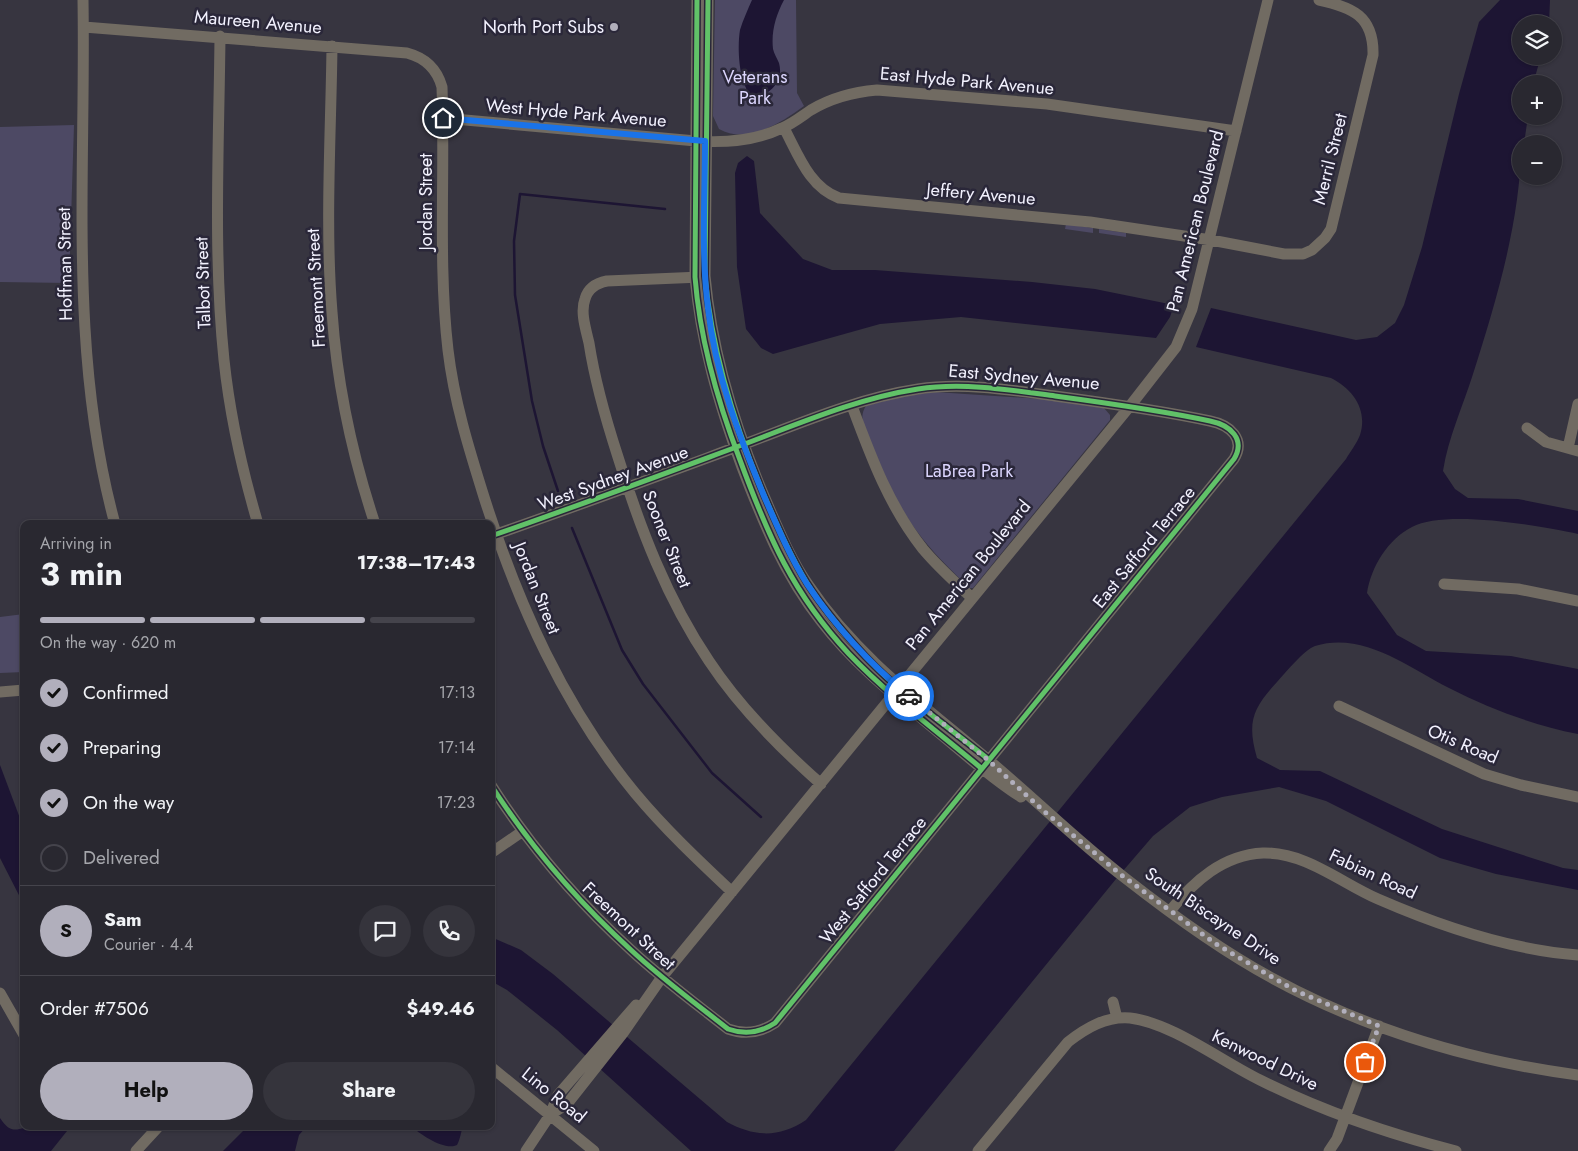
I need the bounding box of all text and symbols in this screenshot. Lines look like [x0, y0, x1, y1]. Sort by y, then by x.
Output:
street label: Maureen Avenue [193, 3, 323, 41]
place label: North Port Subs [483, 14, 604, 40]
map controls [1512, 15, 1562, 185]
button: layers [1512, 15, 1562, 65]
marker: North Port Subs [608, 21, 620, 33]
street label: East Hyde Park Avenue [879, 60, 1055, 102]
park label: Veterans Park [723, 64, 787, 111]
button: + [1512, 75, 1562, 125]
street label: West Hyde Park Avenue [484, 92, 668, 134]
pin [422, 97, 464, 139]
icon: home [429, 104, 457, 132]
street label: Merril Street [1306, 110, 1354, 207]
street label: Pan American Boulevard [1160, 127, 1230, 315]
button: − [1512, 135, 1562, 185]
street label: Jordan Street [413, 153, 439, 253]
street label: Jeffery Avenue [923, 176, 1037, 212]
street label: Hoffman Street [51, 206, 79, 321]
street label: Freemont Street [300, 227, 332, 348]
street label: Talbot Street [188, 236, 218, 329]
street label: East Sydney Avenue [947, 357, 1101, 397]
street label: West Sydney Avenue [534, 439, 692, 517]
park label: LaBrea Park [925, 458, 1013, 484]
street label: East Safford Terrace [1086, 480, 1202, 614]
street label: Sooner Street [636, 486, 699, 592]
street label: Pan American Boulevard [899, 494, 1037, 656]
text: Arriving in [40, 532, 112, 555]
street label: Jordan Street [506, 536, 567, 638]
text: 17:38–17:43 [357, 549, 475, 576]
text: 3 min [40, 551, 123, 597]
text: On the way · 620 m [40, 631, 176, 654]
courier [884, 671, 934, 721]
icon: check [40, 679, 68, 707]
text: Confirmed [83, 679, 169, 706]
text: 17:13 [439, 681, 475, 704]
icon: car [895, 682, 923, 710]
street label: Otis Road [1424, 717, 1502, 771]
icon: check [40, 734, 68, 762]
text: Preparing [83, 734, 161, 761]
text: 17:14 [438, 736, 475, 759]
icon: check [40, 789, 68, 817]
text: On the way [83, 789, 174, 816]
text: 17:23 [437, 791, 475, 814]
street label: West Safford Terrace [813, 810, 933, 950]
street label: Fabian Road [1325, 842, 1421, 906]
text: Delivered [83, 844, 160, 871]
street label: South Biscayne Drive [1140, 861, 1286, 971]
street label: Freemont Street [577, 876, 682, 977]
button: chat [359, 905, 411, 957]
button: phone [423, 905, 475, 957]
text: Sam [104, 906, 142, 933]
text: S [60, 917, 72, 944]
text: Courier · 4.4 [104, 933, 193, 956]
text: Order #7506 [40, 995, 149, 1022]
text: $49.46 [406, 995, 475, 1022]
street label: Kenwood Drive [1207, 1023, 1323, 1097]
pin [1344, 1041, 1386, 1083]
icon: bag [1351, 1048, 1379, 1076]
street label: Lino Road [516, 1061, 592, 1129]
button: Help [40, 1062, 253, 1120]
button: Share [263, 1062, 475, 1120]

